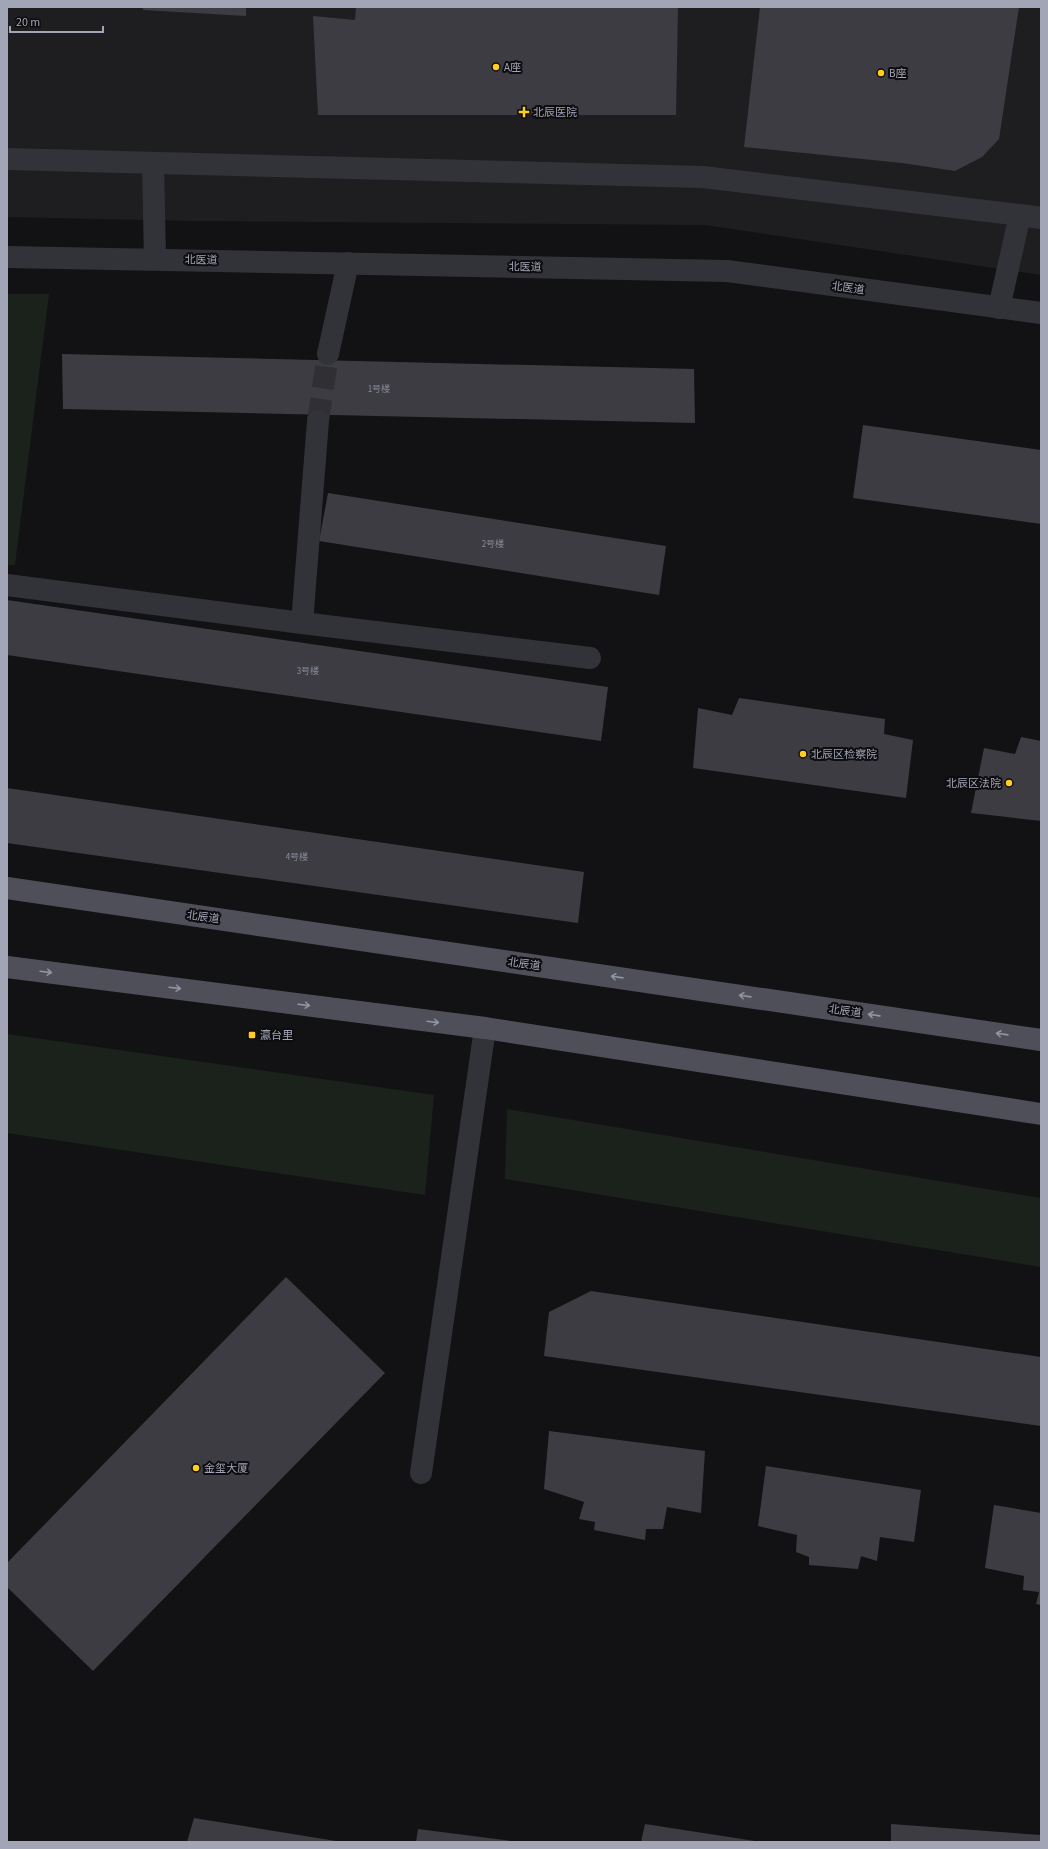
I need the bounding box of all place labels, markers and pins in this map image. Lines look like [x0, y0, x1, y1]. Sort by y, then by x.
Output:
place label: A座 [504, 60, 521, 75]
marker: A座 [491, 62, 501, 72]
place label: B座 [889, 66, 906, 81]
marker: B座 [876, 68, 886, 78]
place label: 北辰医院 [533, 105, 577, 120]
marker: 北辰医院 [518, 106, 530, 118]
place label: 北辰区检察院 [811, 747, 877, 762]
marker: 北辰区检察院 [798, 749, 808, 759]
place label: 北辰区法院 [946, 776, 1001, 791]
marker: 北辰区法院 [1004, 778, 1014, 788]
place label: 瀛台里 [260, 1028, 293, 1043]
marker: 瀛台里 [247, 1030, 257, 1040]
place label: 金玺大厦 [204, 1461, 248, 1476]
marker: 金玺大厦 [191, 1463, 201, 1473]

